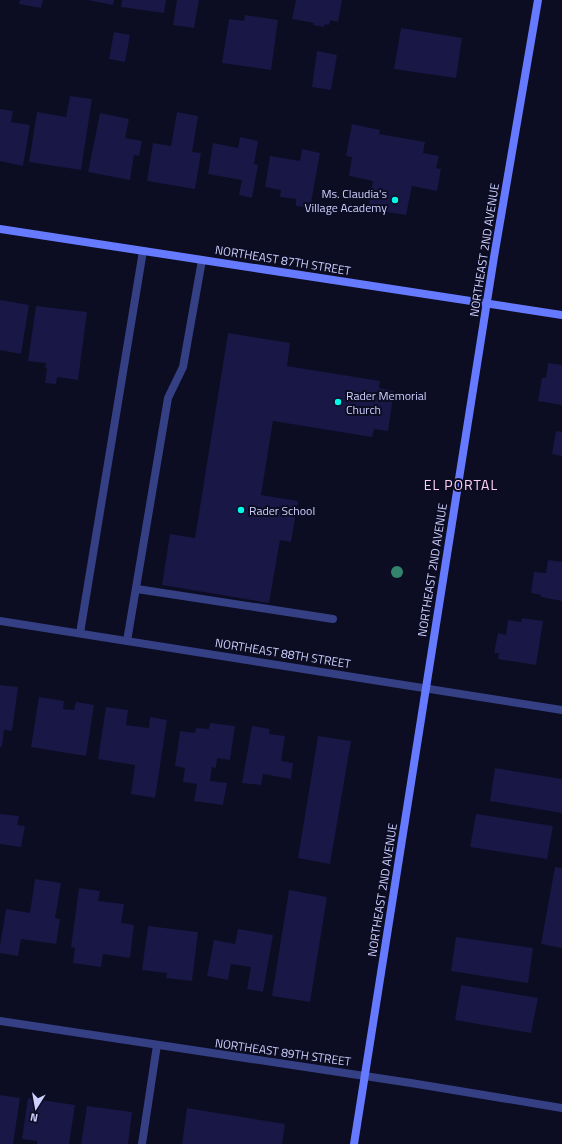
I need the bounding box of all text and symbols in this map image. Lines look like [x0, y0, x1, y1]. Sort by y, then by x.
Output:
street label: NORTHEAST 2ND AVENUE [464, 181, 504, 318]
place label: Ms. Claudia's Village Academy [304, 184, 387, 217]
marker: Ms. Claudia's Village Academy [390, 195, 400, 205]
street label: NORTHEAST 87TH STREET [214, 240, 353, 280]
place label: Rader Memorial Church [346, 386, 427, 419]
marker: Rader Memorial Church [333, 397, 343, 407]
district label: EL PORTAL [424, 474, 498, 495]
place label: Rader School [249, 501, 315, 520]
street label: NORTHEAST 2ND AVENUE [412, 501, 452, 638]
marker: Rader School [236, 505, 246, 515]
street label: NORTHEAST 88TH STREET [214, 633, 353, 673]
street label: NORTHEAST 2ND AVENUE [362, 821, 402, 958]
street label: NORTHEAST 89TH STREET [214, 1033, 353, 1071]
north arrow [16, 1088, 56, 1128]
text: N [29, 1109, 39, 1126]

